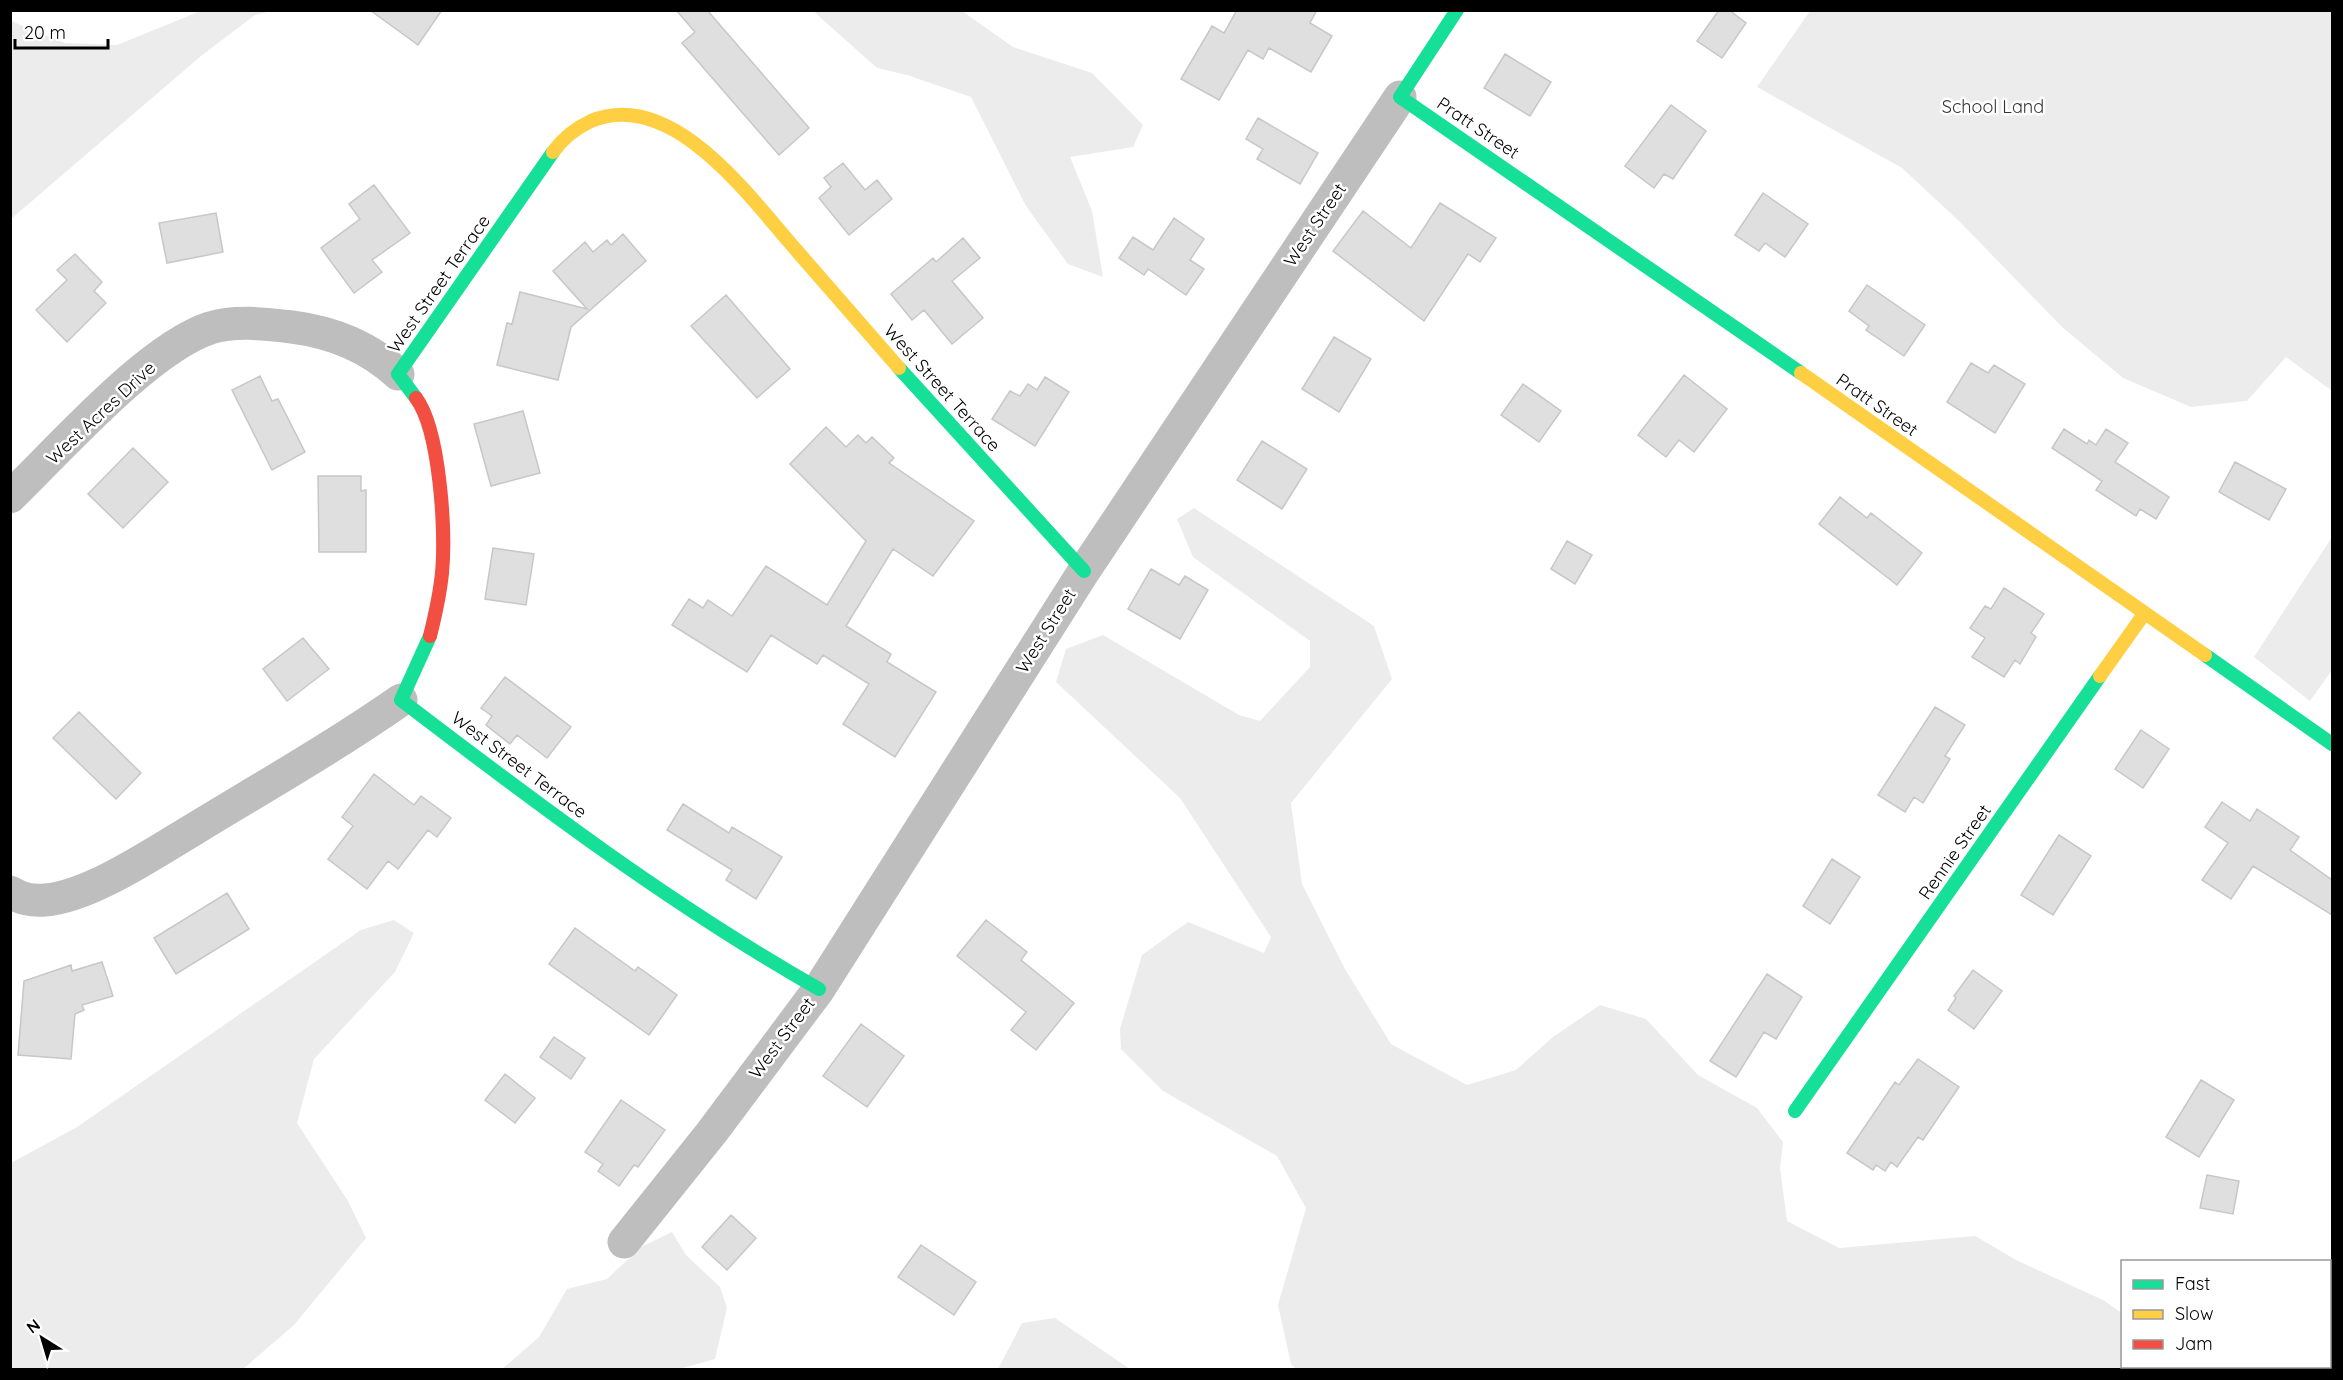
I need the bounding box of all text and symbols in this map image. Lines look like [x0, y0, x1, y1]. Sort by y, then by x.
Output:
scale bar [15, 12, 108, 50]
text: 20 m [24, 21, 66, 44]
street label: Pratt Street [1433, 92, 1524, 164]
park label: School Land [1942, 95, 2044, 118]
street label: West Street [1278, 179, 1351, 271]
street label: West Street Terrace [382, 210, 495, 357]
street label: West Street Terrace [879, 319, 1006, 456]
street label: West Acres Drive [41, 356, 160, 469]
street label: Pratt Street [1832, 368, 1923, 441]
street label: West Street [1010, 584, 1081, 678]
street label: West Street Terrace [447, 706, 592, 823]
street label: Rennie Street [1913, 800, 1996, 904]
street label: West Street [744, 992, 820, 1083]
legend [2121, 1260, 2331, 1368]
text: Fast [2175, 1272, 2210, 1295]
text: Slow [2175, 1302, 2213, 1325]
north arrow [12, 1308, 72, 1368]
text: N [22, 1314, 44, 1338]
text: Jam [2175, 1332, 2213, 1355]

